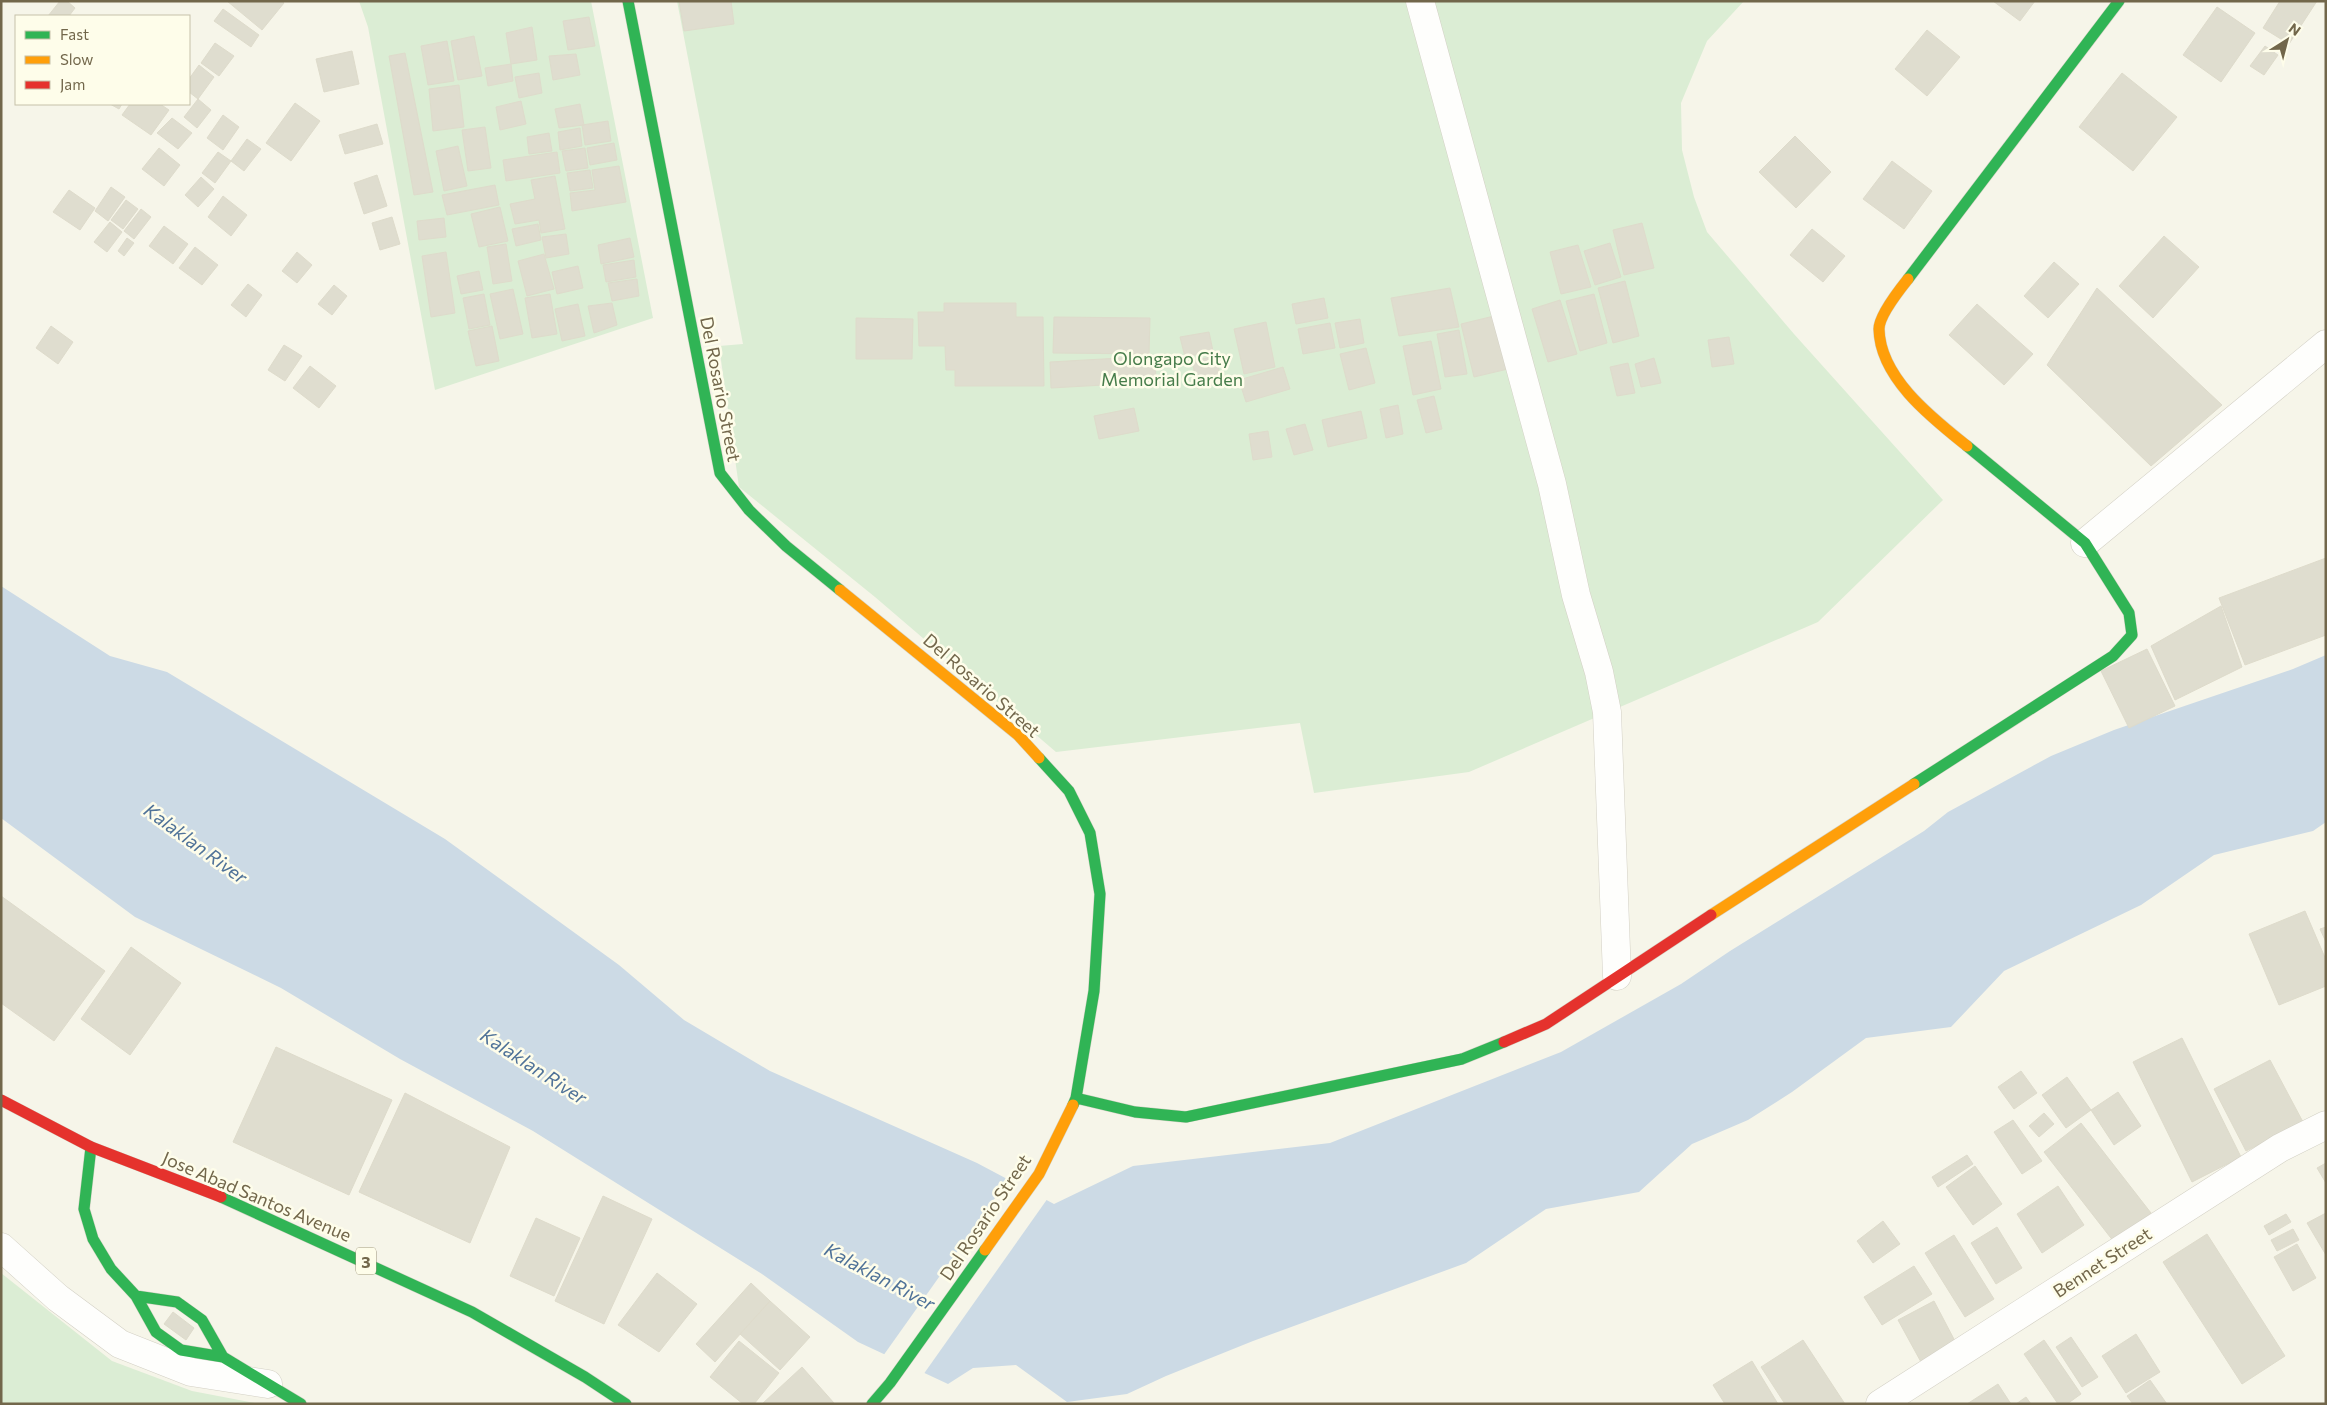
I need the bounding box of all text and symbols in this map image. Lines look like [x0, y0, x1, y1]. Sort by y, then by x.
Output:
legend [15, 15, 190, 105]
north arrow [2262, 15, 2312, 65]
text: N [2286, 19, 2304, 39]
text: Fast [60, 25, 89, 43]
text: Slow [60, 50, 93, 68]
text: Jam [60, 75, 85, 93]
street label: Del Rosario Street [696, 315, 746, 463]
park label: Olongapo City Memorial Garden [1101, 347, 1243, 390]
street label: Del Rosario Street [919, 628, 1045, 742]
water label: Kalaklan River [140, 798, 253, 889]
water label: Kalaklan River [477, 1023, 593, 1110]
street label: Jose Abad Santos Avenue [159, 1146, 355, 1246]
street label: Del Rosario Street [935, 1150, 1035, 1284]
street label: Bennet Street [2049, 1222, 2155, 1302]
water label: Kalaklan River [821, 1237, 940, 1315]
road number: 3 [356, 1248, 376, 1274]

